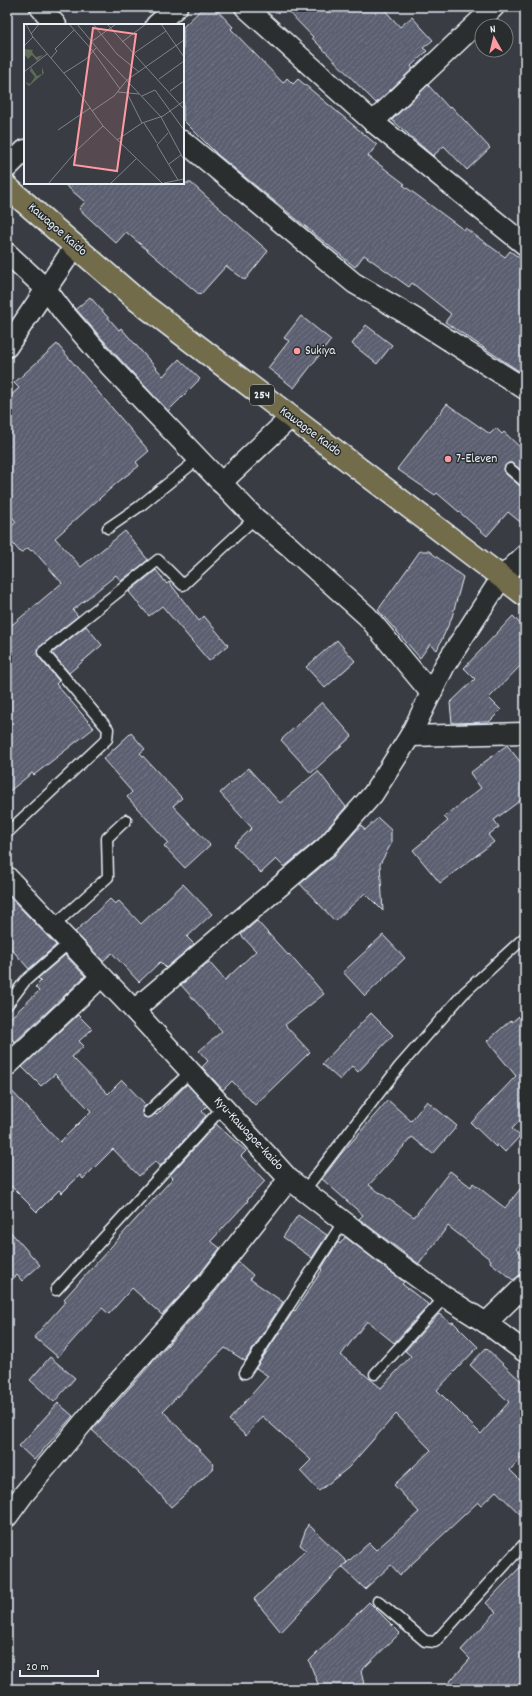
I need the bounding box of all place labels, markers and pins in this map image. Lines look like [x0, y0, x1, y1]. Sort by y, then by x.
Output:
place label: Sukiya [305, 342, 336, 361]
marker: Sukiya [292, 346, 302, 356]
place label: 7-Eleven [456, 450, 497, 469]
marker: 7-Eleven [443, 454, 453, 464]

